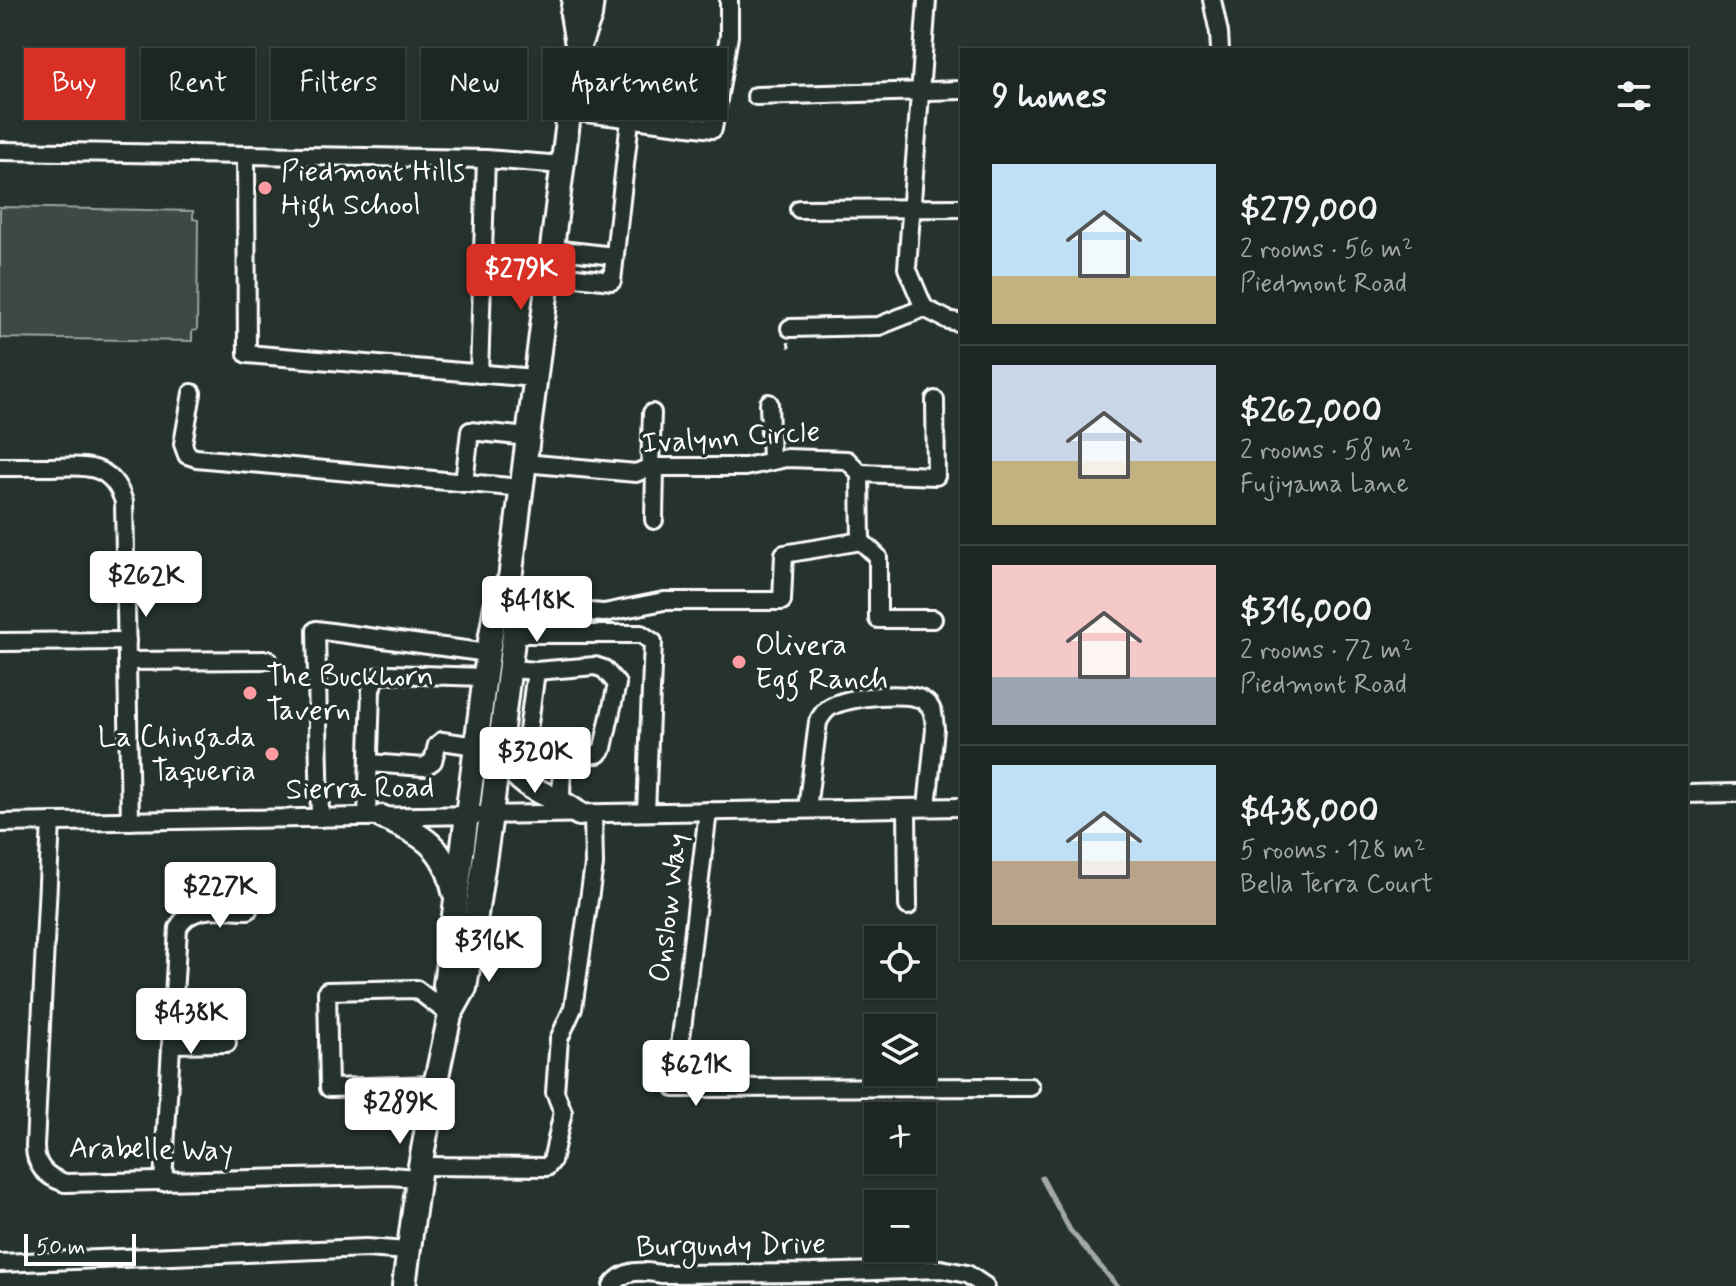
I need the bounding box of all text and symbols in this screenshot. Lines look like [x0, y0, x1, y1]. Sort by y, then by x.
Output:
chip: Buy [24, 48, 125, 120]
chip: Rent [141, 48, 255, 120]
chip: Filters [271, 48, 405, 120]
chip: New [421, 48, 527, 120]
chip: Apartment [543, 48, 727, 120]
text: 9 homes [992, 74, 1107, 119]
icon: filters [1612, 74, 1656, 118]
place label: Piedmont Hills High School [281, 152, 465, 228]
marker: Piedmont Hills High School [256, 179, 274, 197]
text: $279,000 [1240, 188, 1378, 233]
icon: home [1056, 196, 1152, 292]
text: 2 rooms · 56 m² [1240, 233, 1413, 267]
pin: $279K [465, 244, 577, 312]
text: $279K [484, 253, 558, 287]
text: Piedmont Road [1240, 267, 1407, 301]
text: $262,000 [1240, 389, 1382, 434]
icon: home [1056, 397, 1152, 493]
street label: Ivalynn Circle [641, 412, 821, 464]
text: 2 rooms · 58 m² [1240, 434, 1413, 468]
text: Fujiyama Lane [1240, 468, 1409, 502]
pin: $262K [90, 551, 202, 619]
text: $262K [108, 560, 184, 594]
pin: $418K [481, 576, 593, 644]
text: $418K [500, 585, 574, 619]
text: $316,000 [1240, 589, 1372, 634]
icon: home [1056, 597, 1152, 693]
place label: Olivera Egg Ranch [755, 626, 888, 702]
text: 2 rooms · 72 m² [1240, 634, 1413, 668]
marker: Olivera Egg Ranch [730, 653, 748, 671]
place label: The Buckhorn Tavern [266, 657, 434, 730]
text: Piedmont Road [1240, 668, 1407, 702]
marker: The Buckhorn Tavern [241, 684, 259, 702]
place label: La Chingada Taqueria [98, 718, 256, 791]
pin: $320K [479, 727, 591, 795]
text: $320K [498, 736, 572, 770]
marker: La Chingada Taqueria [263, 745, 281, 763]
street label: Sierra Road [285, 768, 435, 810]
text: $438,000 [1240, 789, 1379, 834]
icon: home [1056, 797, 1152, 893]
street label: Onslow Way [640, 831, 698, 985]
text: 5 rooms · 128 m² [1240, 834, 1425, 868]
pin: $227K [164, 862, 276, 930]
text: Bella Terra Court [1240, 868, 1433, 902]
text: $227K [183, 871, 257, 905]
pin: $316K [433, 916, 545, 984]
text: $316K [455, 925, 523, 959]
map controls [864, 926, 936, 1262]
button: locate [864, 926, 936, 998]
pin: $438K [135, 988, 247, 1056]
text: $438K [154, 997, 228, 1031]
button: layers [864, 1014, 936, 1086]
pin: $621K [640, 1040, 752, 1108]
text: $621K [661, 1049, 731, 1083]
pin: $289K [344, 1078, 456, 1146]
text: $289K [363, 1087, 437, 1121]
button: + [864, 1102, 936, 1174]
street label: Arabelle Way [69, 1129, 233, 1171]
button: − [864, 1190, 936, 1262]
street label: Burgundy Drive [636, 1225, 826, 1269]
scale bar [24, 1230, 136, 1266]
text: 50 m [36, 1234, 85, 1262]

